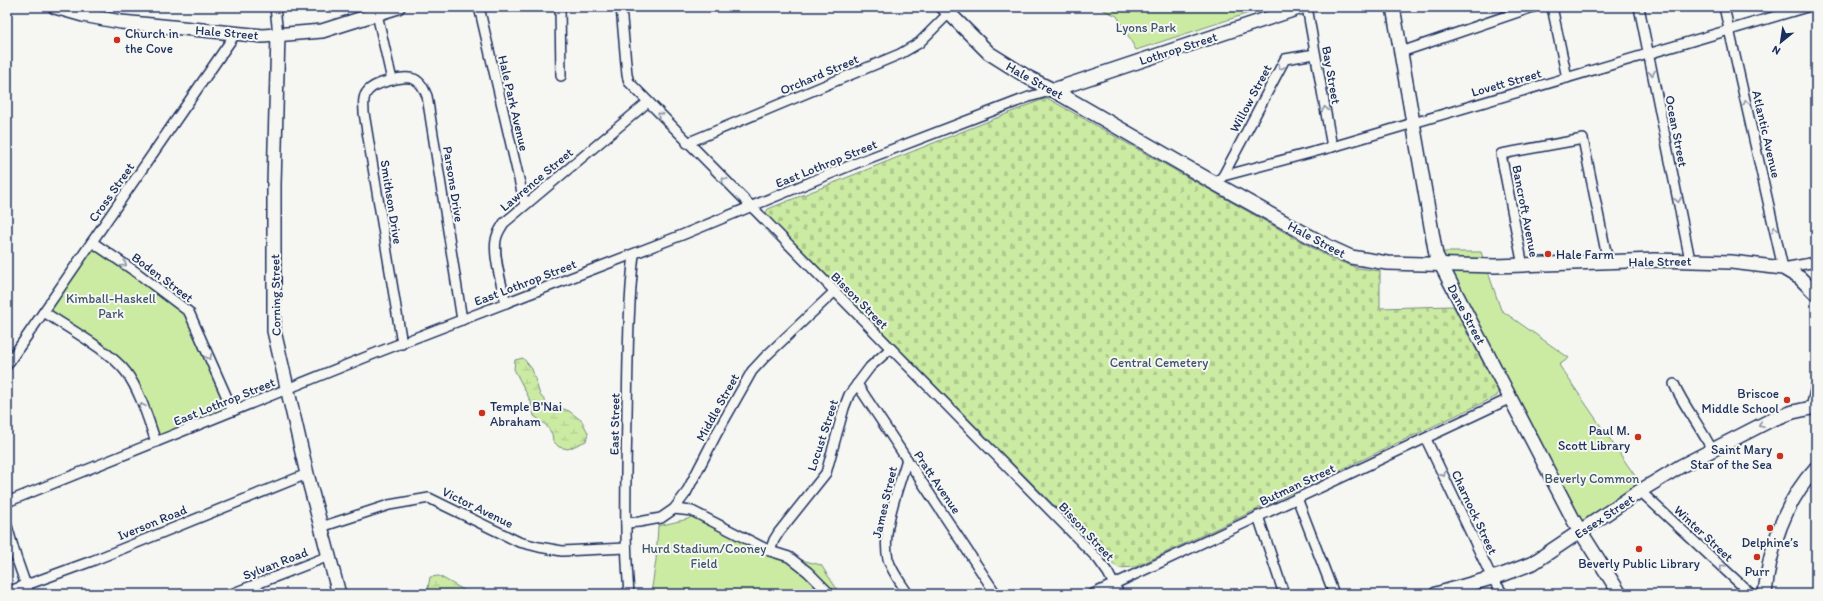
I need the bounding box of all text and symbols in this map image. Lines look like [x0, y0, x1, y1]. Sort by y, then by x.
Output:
park label: Lyons Park [1116, 20, 1177, 35]
street label: Hale Street [195, 22, 259, 43]
north arrow [1761, 22, 1801, 62]
place label: Church in the Cove [125, 26, 179, 56]
street label: Lothrop Street [1137, 29, 1219, 68]
marker: Church in the Cove [112, 35, 122, 45]
text: N [1770, 43, 1783, 58]
street label: Bay Street [1319, 45, 1344, 105]
street label: Orchard Street [778, 51, 861, 98]
street label: Hale Park Avenue [495, 54, 532, 153]
street label: Hale Street [1003, 59, 1066, 102]
street label: Willow Street [1226, 62, 1275, 135]
one-way arrow [1278, 63, 1286, 70]
street label: Lovett Street [1469, 65, 1543, 100]
one-way arrow [1647, 70, 1656, 76]
street label: Atlantic Avenue [1749, 89, 1784, 179]
street label: Ocean Street [1662, 94, 1691, 168]
one-way arrow [1743, 99, 1751, 106]
one-way arrow [1321, 106, 1330, 112]
one-way arrow [657, 112, 665, 120]
street label: East Lothrop Street [773, 136, 879, 191]
street label: Lawrence Street [497, 144, 576, 214]
street label: Parsons Drive [440, 145, 467, 223]
street label: Smithson Drive [377, 159, 406, 245]
street label: Cross Street [85, 160, 137, 225]
street label: Bancroft Avenue [1509, 164, 1542, 258]
one-way arrow [721, 177, 728, 185]
one-way arrow [1673, 197, 1681, 203]
street label: Hale Street [1285, 218, 1348, 261]
one-way arrow [1771, 226, 1780, 233]
place label: Hale Farm [1556, 247, 1614, 262]
street label: Boden Street [129, 249, 196, 305]
marker: Hale Farm [1543, 249, 1553, 259]
street label: Hale Street [1628, 253, 1692, 270]
street label: Corning Street [267, 254, 284, 336]
street label: East Lothrop Street [472, 256, 578, 309]
one-way arrow [120, 259, 127, 266]
street label: Bisson Street [828, 269, 891, 332]
street label: Dane Street [1444, 281, 1489, 347]
park label: Kimball-Haskell Park [66, 291, 156, 321]
one-way arrow [204, 353, 212, 361]
park label: Central Cemetery [1110, 355, 1208, 370]
street label: Middle Street [693, 371, 742, 444]
street label: East Lothrop Street [171, 374, 277, 429]
place label: Briscoe Middle School [1702, 386, 1779, 416]
street label: East Street [606, 393, 623, 455]
marker: Briscoe Middle School [1782, 395, 1792, 405]
street label: Locust Street [804, 397, 841, 473]
place label: Temple B'Nai Abraham [490, 399, 562, 429]
one-way arrow [139, 402, 147, 410]
marker: Temple B'Nai Abraham [477, 408, 487, 418]
one-way arrow [1758, 420, 1765, 428]
place label: Paul M. Scott Library [1558, 423, 1630, 453]
marker: Paul M. Scott Library [1633, 432, 1643, 442]
place label: Saint Mary Star of the Sea [1690, 442, 1773, 472]
street label: Pratt Avenue [911, 448, 964, 517]
marker: Saint Mary Star of the Sea [1775, 451, 1785, 461]
street label: Butman Street [1257, 460, 1338, 509]
street label: James Street [869, 465, 900, 540]
street label: Charnock Street [1448, 468, 1501, 557]
one-way arrow [1438, 470, 1446, 477]
park label: Beverly Common [1545, 471, 1640, 486]
street label: Victor Avenue [440, 484, 516, 531]
street label: Essex Street [1572, 491, 1637, 542]
street label: Bisson Street [1056, 499, 1118, 564]
street label: Iverson Road [116, 502, 189, 543]
street label: Winter Street [1671, 502, 1736, 565]
marker: Delphine’s [1765, 523, 1775, 533]
place label: Delphine’s [1741, 535, 1799, 550]
park label: Hurd Stadium/Cooney Field [642, 541, 766, 571]
street label: Sylvan Road [241, 544, 310, 583]
marker: Beverly Public Library [1634, 544, 1644, 554]
marker: Purr [1752, 552, 1762, 562]
place label: Beverly Public Library [1578, 556, 1700, 571]
place label: Purr [1745, 564, 1769, 579]
one-way arrow [1719, 565, 1727, 572]

